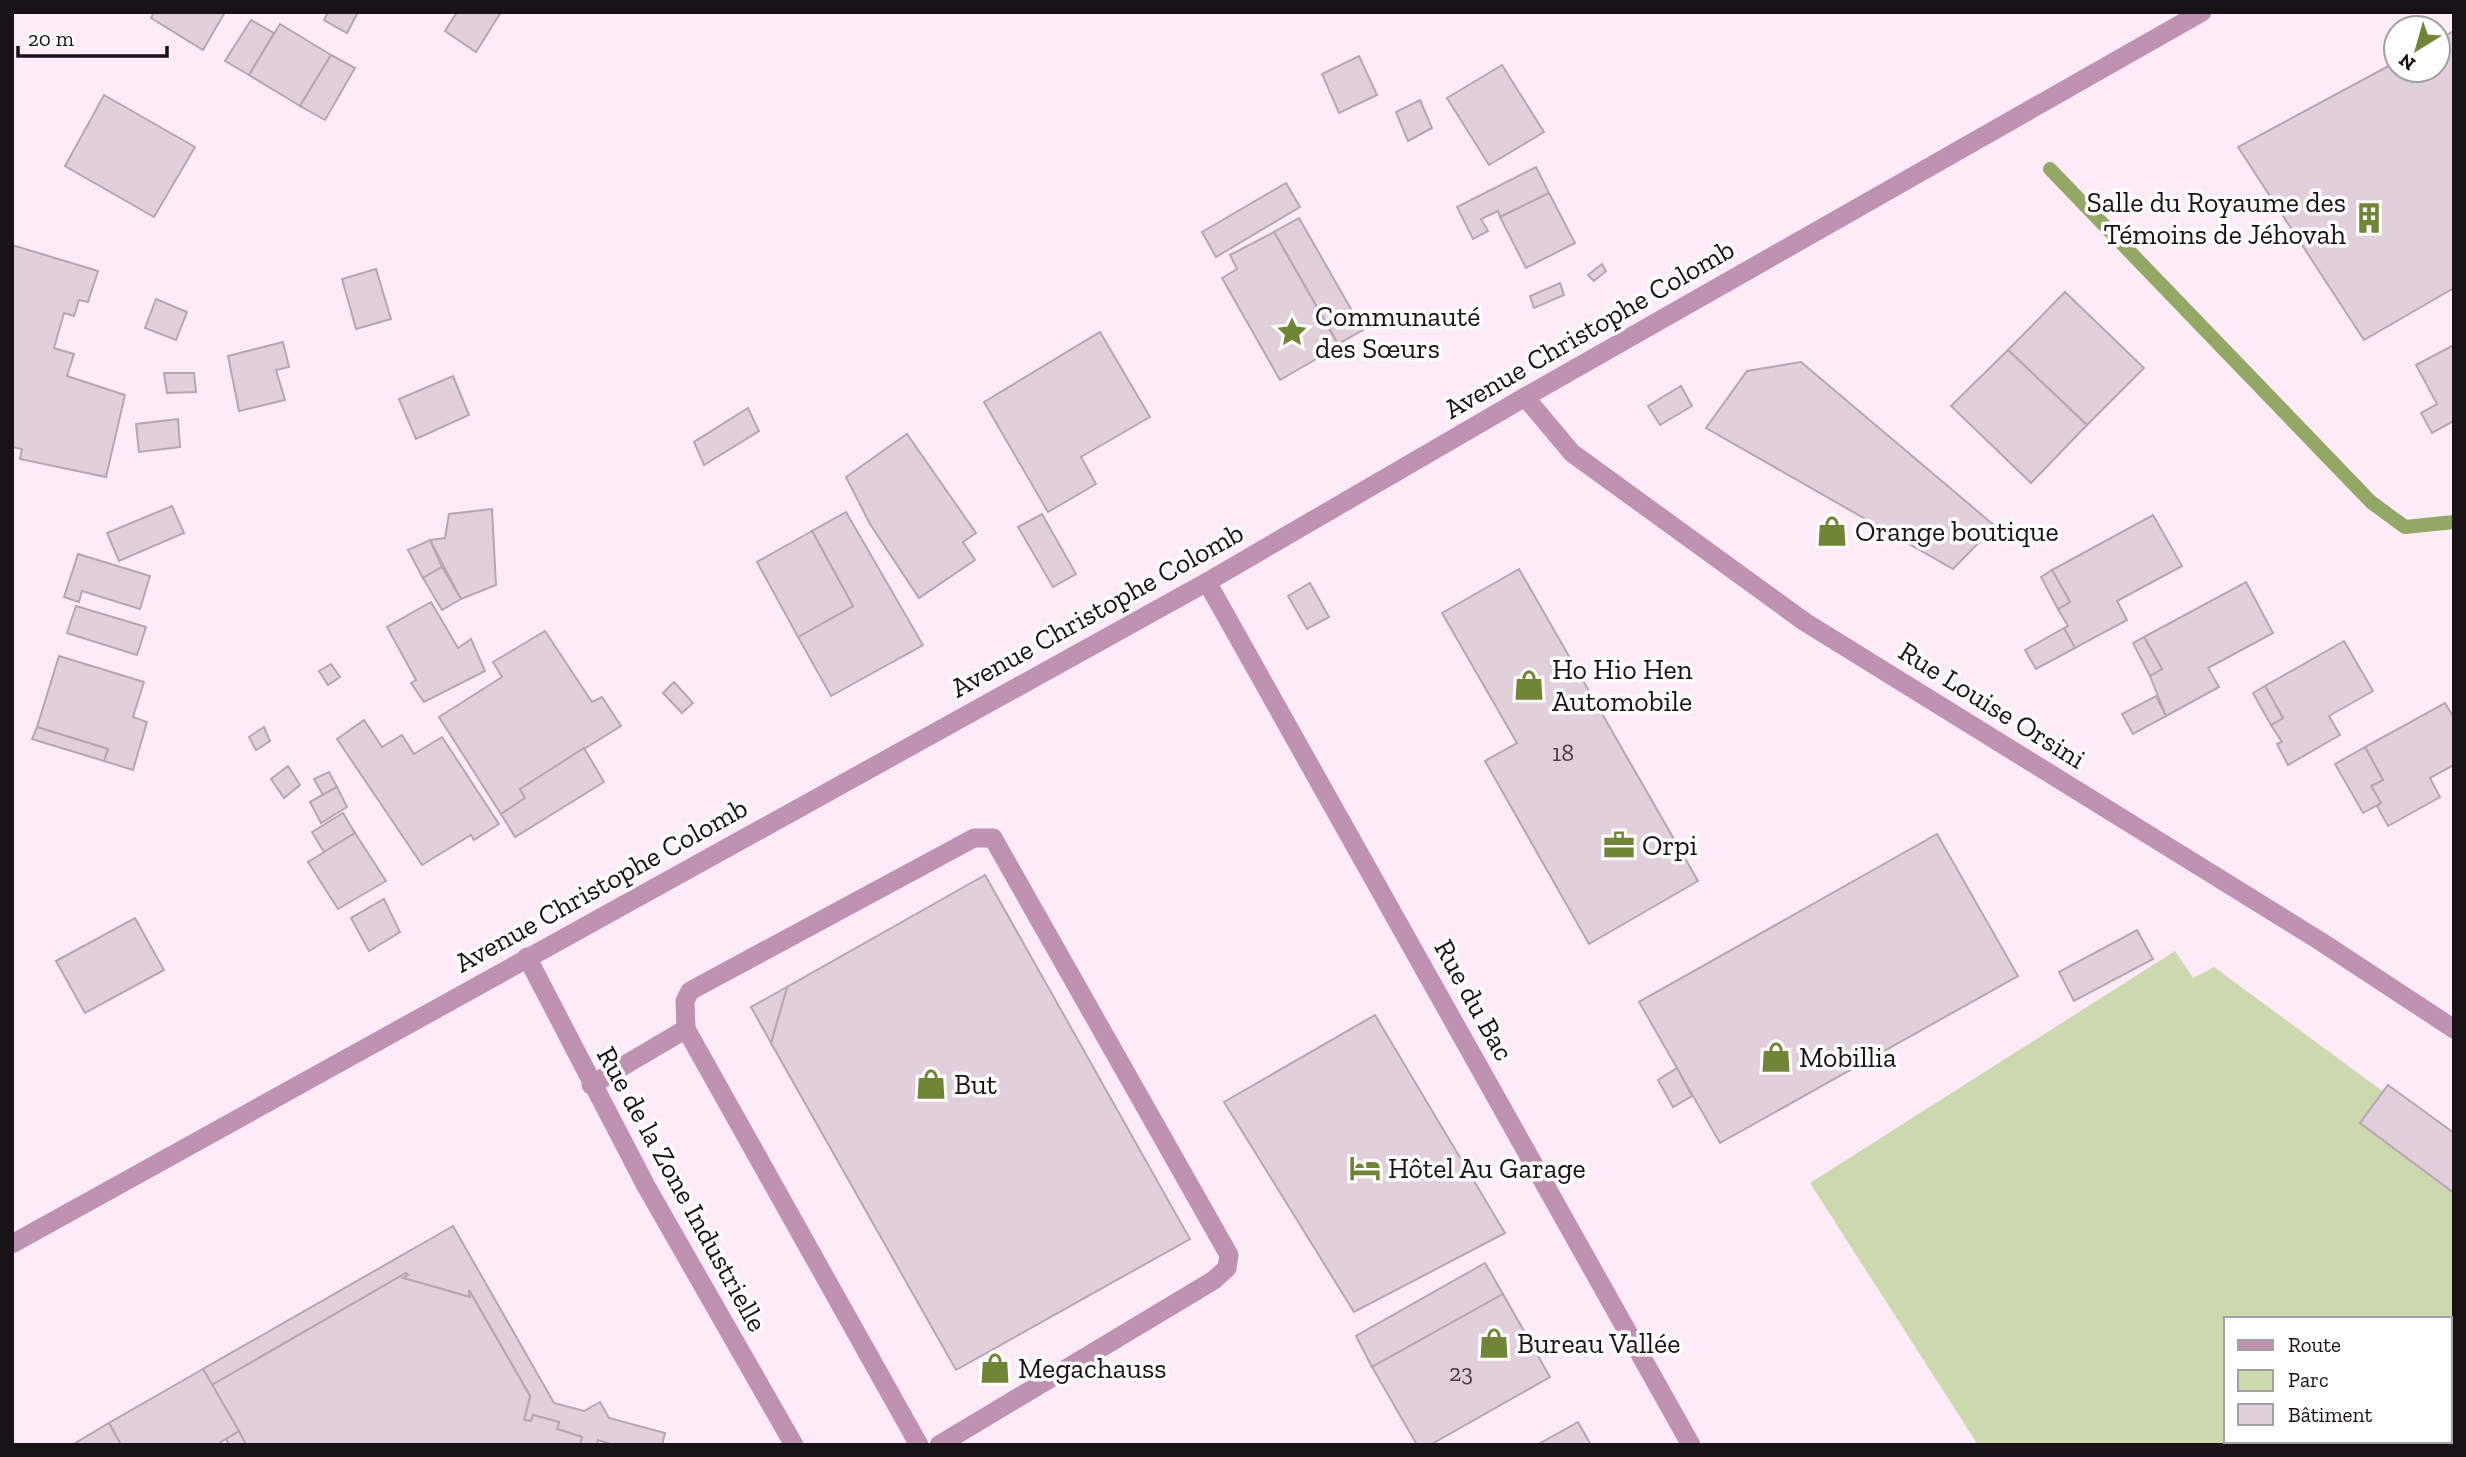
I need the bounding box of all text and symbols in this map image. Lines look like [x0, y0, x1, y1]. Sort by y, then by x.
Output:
scale bar [18, 14, 166, 58]
north arrow [2382, 14, 2452, 84]
text: 20 m [28, 26, 74, 51]
text: N [2394, 49, 2420, 76]
place label: Salle du Royaume des Témoins de Jéhovah [2087, 186, 2346, 251]
building icon: Salle du Royaume des Témoins de Jéhovah [2352, 201, 2386, 235]
street label: Avenue Christophe Colomb [1438, 232, 1740, 426]
place label: Communauté des Sœurs [1315, 300, 1480, 365]
place icon: Communauté des Sœurs [1275, 315, 1309, 349]
shop icon: Orange boutique [1815, 514, 1849, 548]
place label: Orange boutique [1855, 515, 2059, 548]
street label: Avenue Christophe Colomb [945, 516, 1249, 704]
street label: Rue Louise Orsini [1893, 634, 2091, 776]
place label: Ho Hio Hen Automobile [1552, 653, 1693, 718]
shop icon: Ho Hio Hen Automobile [1512, 668, 1546, 702]
house number: 18 [1552, 738, 1574, 767]
street label: Avenue Christophe Colomb [449, 791, 753, 979]
office icon: Orpi [1602, 828, 1636, 862]
place label: Orpi [1642, 829, 1698, 862]
street label: Rue du Bac [1427, 934, 1521, 1066]
shop icon: Mobillia [1759, 1040, 1793, 1074]
street label: Rue de la Zone Industrielle [590, 1041, 774, 1337]
place label: Mobillia [1799, 1041, 1897, 1074]
shop icon: But [914, 1067, 948, 1101]
place label: But [954, 1068, 998, 1101]
hotel icon: Hôtel Au Garage [1348, 1151, 1382, 1185]
place label: Hôtel Au Garage [1388, 1152, 1586, 1185]
legend [2224, 1317, 2452, 1443]
shop icon: Bureau Vallée [1477, 1326, 1511, 1360]
place label: Bureau Vallée [1517, 1327, 1680, 1360]
text: Route [2288, 1332, 2341, 1357]
shop icon: Megachauss [978, 1351, 1012, 1385]
place label: Megachauss [1018, 1352, 1166, 1385]
house number: 23 [1449, 1358, 1473, 1387]
text: Parc [2288, 1367, 2329, 1392]
text: Bâtiment [2288, 1402, 2373, 1427]

